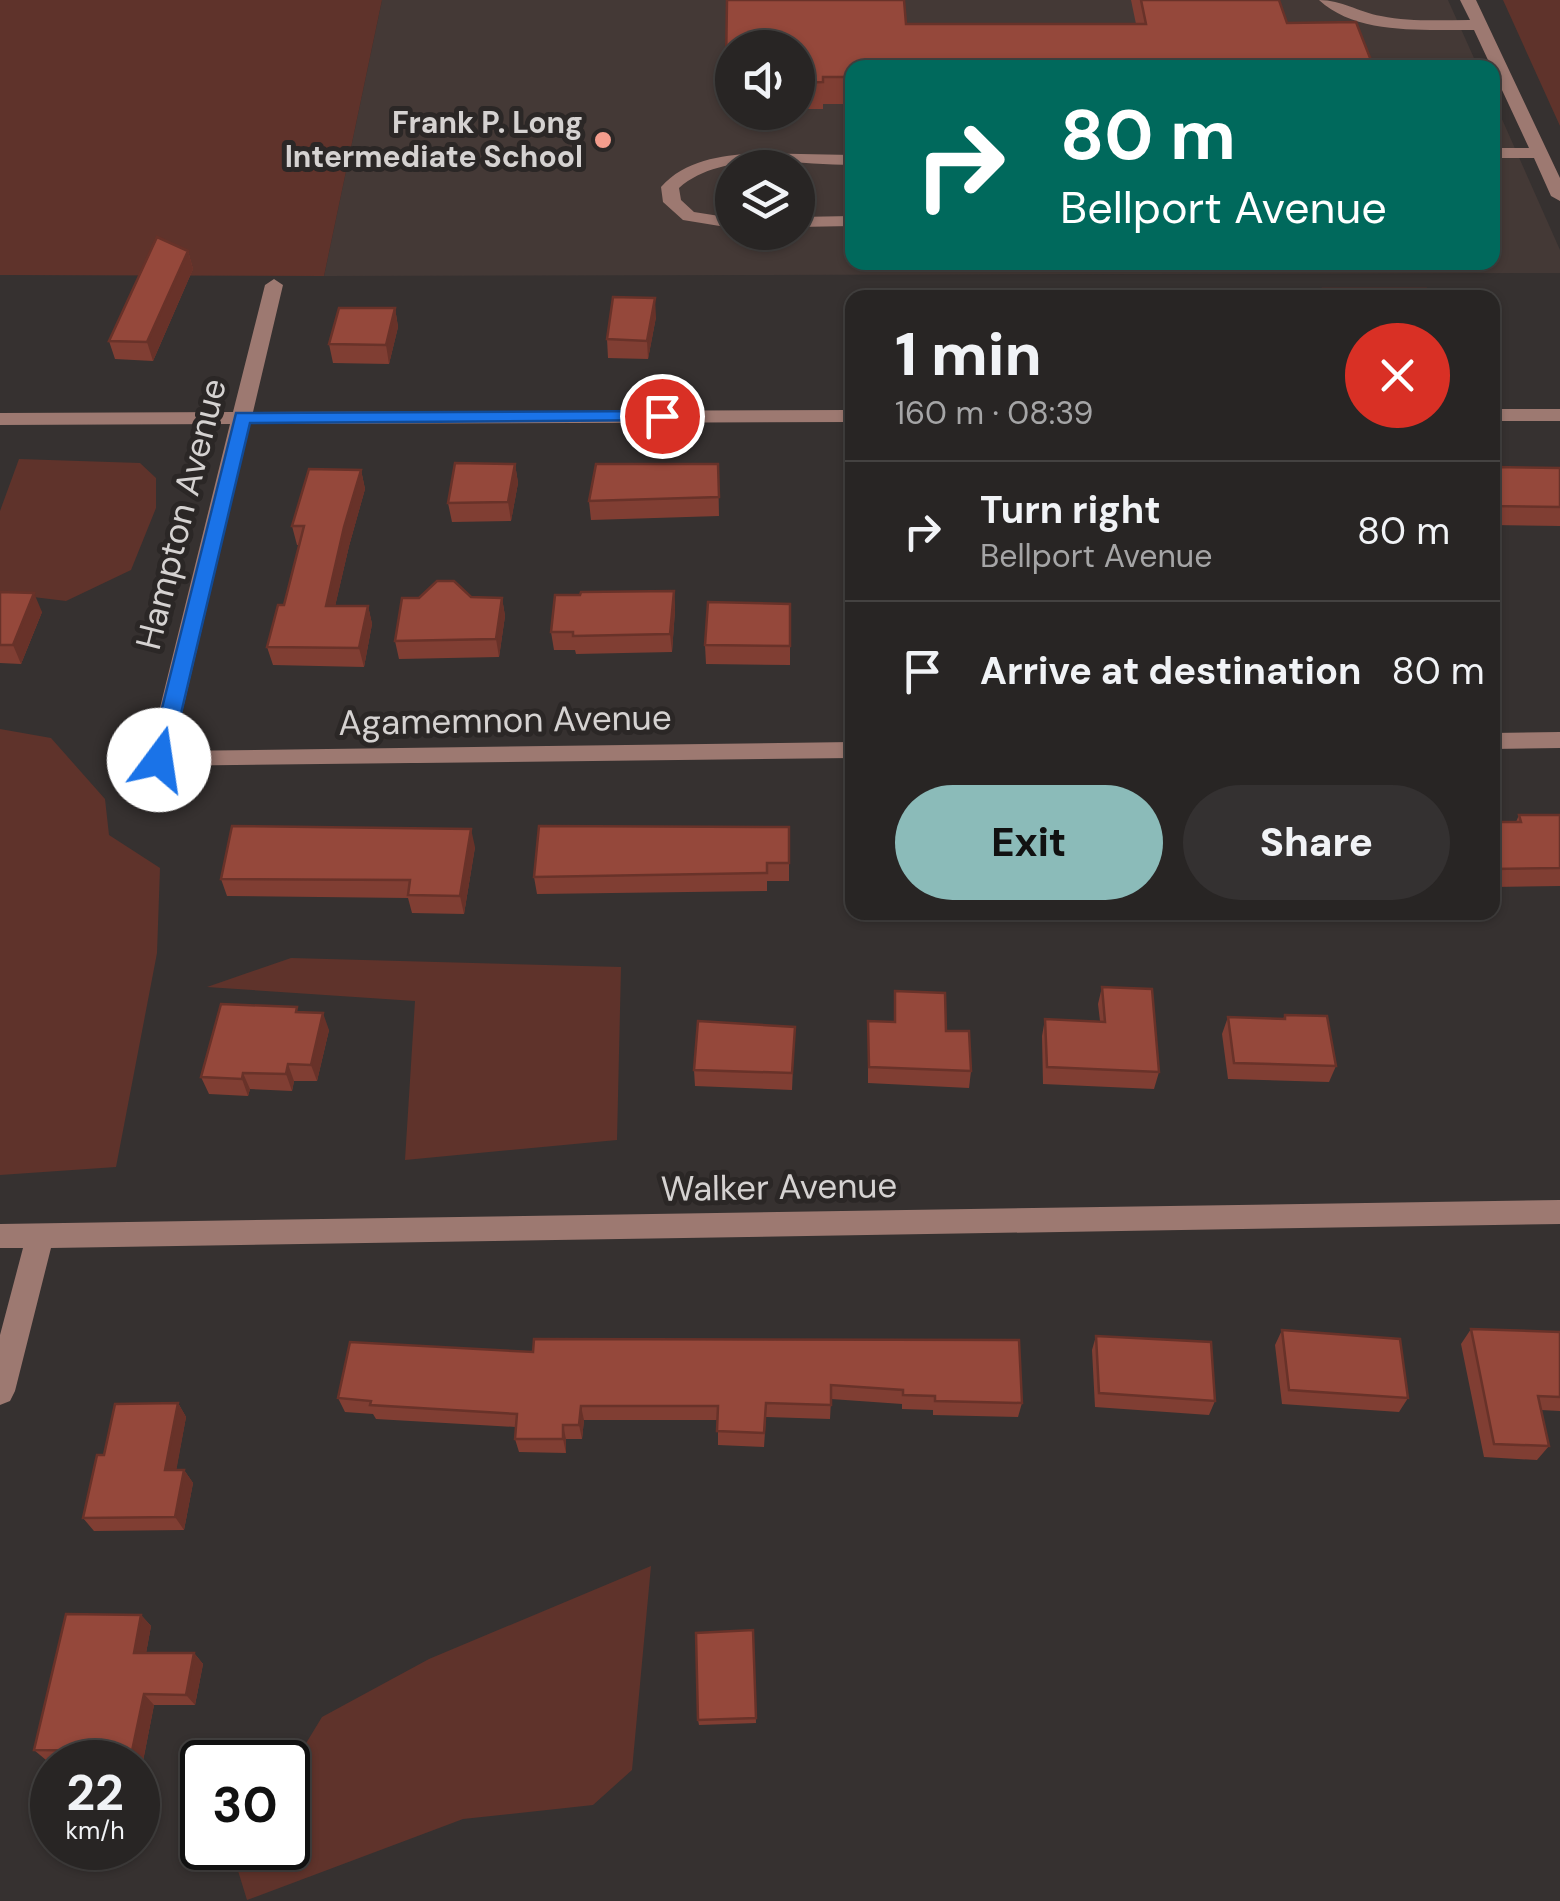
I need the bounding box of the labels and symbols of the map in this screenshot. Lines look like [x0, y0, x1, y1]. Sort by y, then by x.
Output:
place label: Frank P. Long Intermediate School [285, 103, 583, 176]
marker: Frank P. Long Intermediate School [592, 129, 614, 151]
street label: Hampton Avenue [125, 374, 237, 654]
pin [620, 374, 705, 459]
street label: Agamemnon Avenue [338, 694, 672, 746]
position arrow [107, 708, 211, 812]
street label: Walker Avenue [660, 1162, 898, 1212]
speed limit sign: 30 [180, 1740, 310, 1870]

